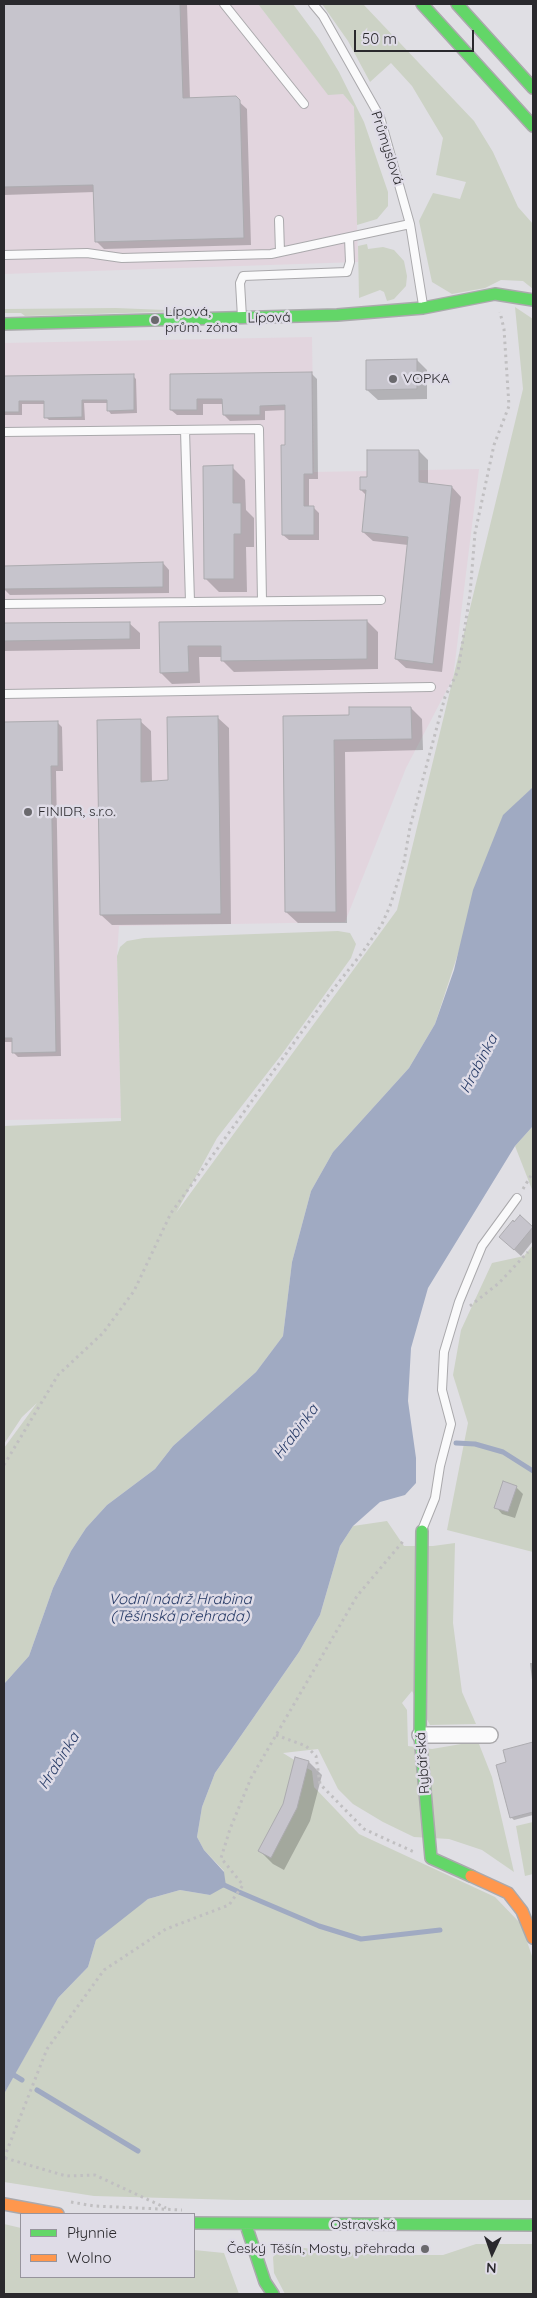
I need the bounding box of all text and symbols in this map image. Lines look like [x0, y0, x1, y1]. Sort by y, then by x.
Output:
scale bar [357, 20, 477, 52]
text: 50 m [362, 29, 397, 48]
street label: Průmyslová [367, 109, 407, 187]
place label: Lípová, prům. zóna [165, 304, 238, 336]
street label: Lípová [247, 309, 291, 327]
marker: Lípová, prům. zóna [149, 314, 161, 326]
place label: VOPKA [403, 371, 450, 387]
marker: VOPKA [387, 373, 399, 385]
place label: FINIDR, s.r.o. [38, 804, 116, 820]
marker: FINIDR, s.r.o. [22, 806, 34, 818]
water label: Hrabinka [456, 1032, 502, 1096]
water label: Hrabinka [270, 1401, 322, 1463]
water label: Vodní nádrž Hrabina (Těšínská přehrada) [108, 1590, 252, 1625]
water label: Hrabinka [35, 1729, 83, 1793]
street label: Rybářská [412, 1731, 434, 1795]
legend [20, 2213, 195, 2278]
street label: Ostravská [330, 2217, 396, 2233]
text: Płynnie [67, 2223, 117, 2242]
north arrow [467, 2228, 517, 2278]
place label: Český Těšín, Mosty, přehrada [227, 2241, 415, 2257]
marker: Český Těšín, Mosty, přehrada [419, 2243, 431, 2255]
text: Wolno [67, 2248, 112, 2267]
text: N [486, 2259, 497, 2277]

